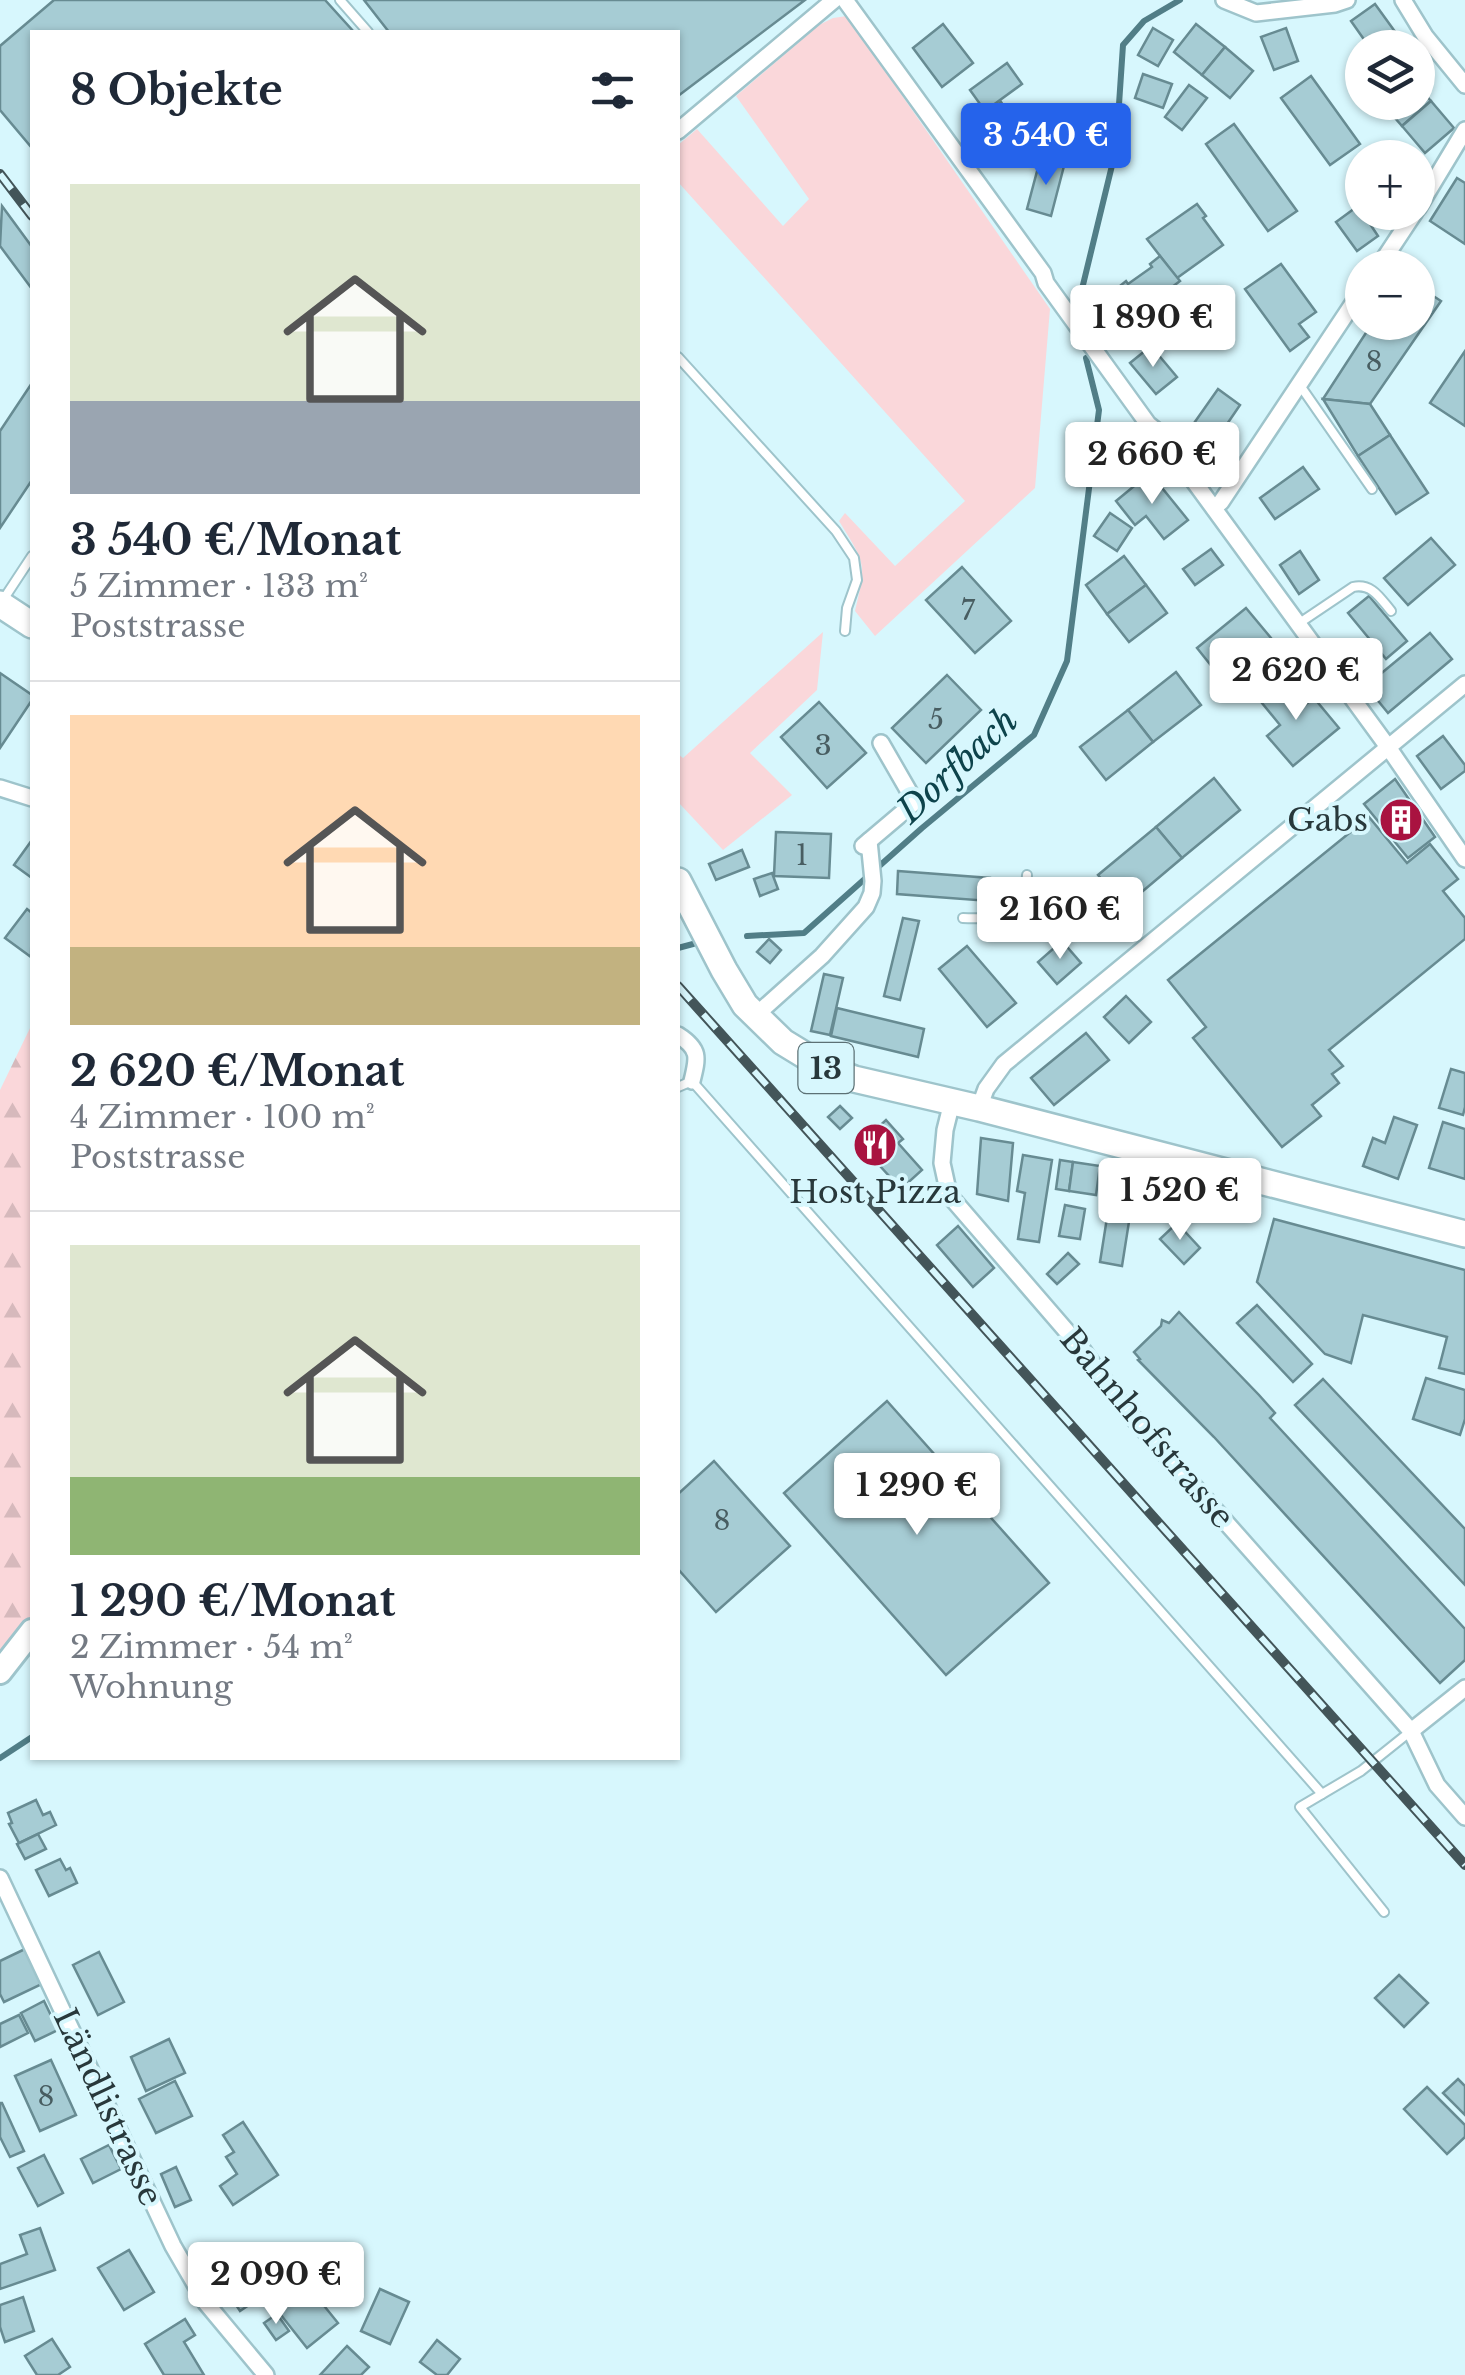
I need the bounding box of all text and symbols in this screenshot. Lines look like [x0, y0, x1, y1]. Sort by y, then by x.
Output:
map controls [1345, 30, 1435, 340]
button: layers [1345, 30, 1435, 120]
icon: filters [585, 63, 640, 118]
text: 8 Objekte [70, 64, 283, 116]
pin: 3 540 € [954, 103, 1138, 188]
text: 3 540 € [983, 115, 1109, 155]
button: + [1345, 140, 1435, 230]
icon: home [265, 249, 445, 429]
button: − [1345, 250, 1435, 340]
pin: 1 890 € [1061, 285, 1245, 370]
text: 1 890 € [1092, 297, 1214, 337]
house number: 8 [1366, 344, 1382, 379]
pin: 2 660 € [1060, 422, 1244, 507]
text: 2 660 € [1087, 434, 1217, 474]
text: 3 540 €/Monat [70, 514, 401, 566]
text: 5 Zimmer · 133 m² [70, 566, 368, 606]
house number: 7 [961, 593, 976, 628]
text: Poststrasse [70, 606, 246, 646]
pin: 2 620 € [1204, 638, 1388, 723]
text: 2 620 € [1232, 650, 1360, 690]
water label: Dorfbach [886, 698, 1026, 833]
house number: 5 [928, 702, 944, 737]
house number: 3 [814, 728, 832, 763]
icon: home [265, 780, 445, 960]
building icon: Gabs [1378, 797, 1424, 843]
place label: Gabs [1287, 800, 1368, 840]
house number: 1 [796, 838, 808, 873]
pin: 2 160 € [968, 877, 1152, 962]
text: 2 160 € [999, 889, 1121, 929]
road number: 13 [798, 1043, 854, 1093]
text: 2 620 €/Monat [70, 1045, 405, 1097]
text: 4 Zimmer · 100 m² [70, 1097, 375, 1137]
restaurant icon: Host Pizza [852, 1122, 898, 1168]
text: Poststrasse [70, 1137, 246, 1177]
pin: 1 520 € [1088, 1158, 1272, 1243]
text: 1 520 € [1120, 1170, 1240, 1210]
place label: Host Pizza [789, 1172, 961, 1212]
icon: home [265, 1310, 445, 1490]
street label: Bahnhofstrasse [1051, 1320, 1243, 1536]
pin: 1 290 € [825, 1453, 1009, 1538]
text: 1 290 € [856, 1465, 978, 1505]
house number: 8 [714, 1503, 730, 1538]
text: 1 290 €/Monat [70, 1575, 396, 1627]
text: 2 Zimmer · 54 m² [70, 1627, 353, 1667]
text: Wohnung [70, 1667, 233, 1707]
street label: Ländlistrasse [45, 2002, 171, 2212]
house number: 8 [38, 2079, 54, 2114]
pin: 2 090 € [184, 2242, 368, 2327]
text: 2 090 € [210, 2254, 342, 2294]

